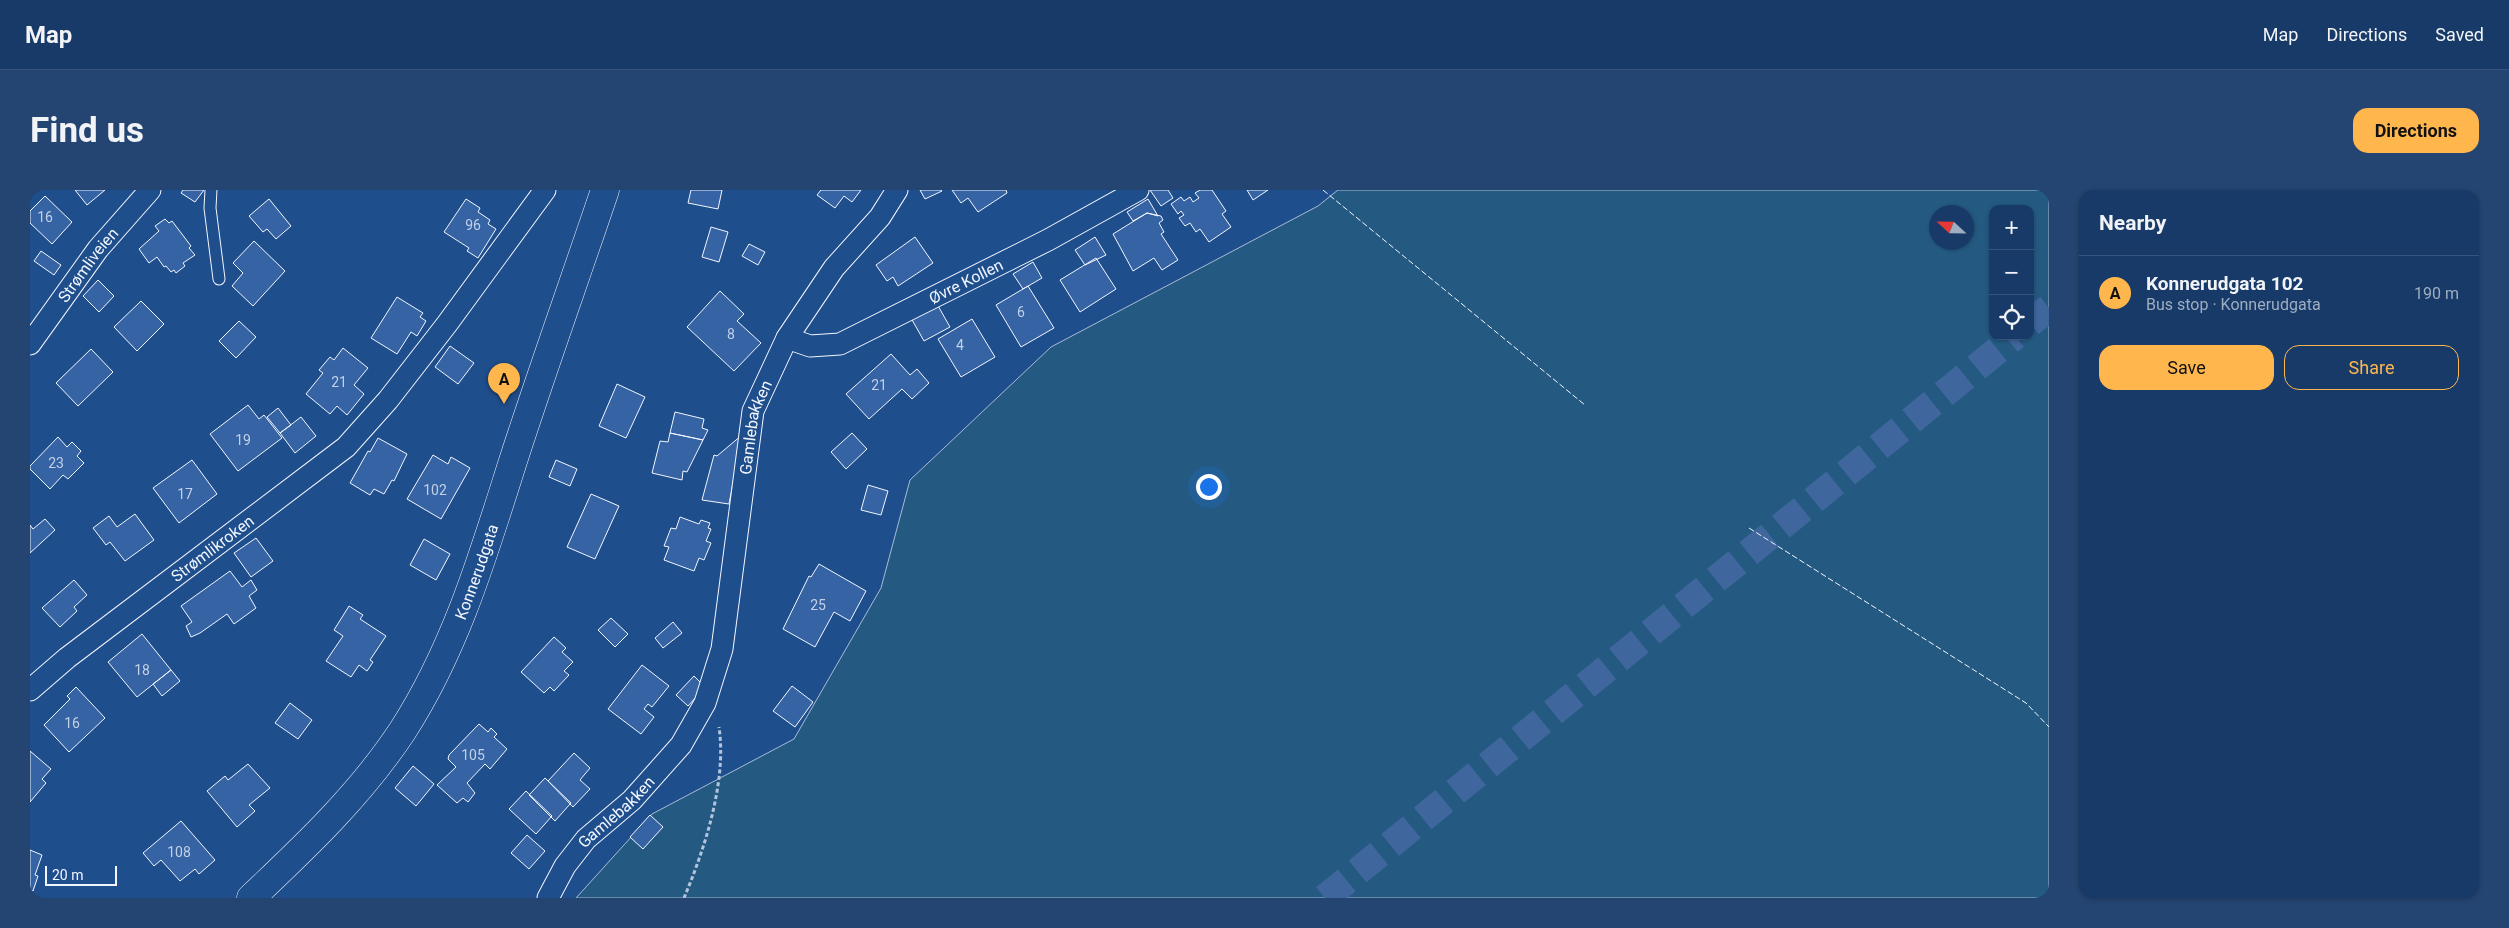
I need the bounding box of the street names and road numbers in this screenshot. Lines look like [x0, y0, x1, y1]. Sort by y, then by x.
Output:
street label: Strømliveien [54, 224, 122, 306]
street label: Øvre Kollen [926, 255, 1006, 308]
street label: Gamlebakken [736, 377, 776, 476]
street label: Strømlikroken [167, 511, 258, 586]
street label: Konnerudgata [451, 522, 502, 622]
street label: Gamlebakken [574, 773, 659, 851]

